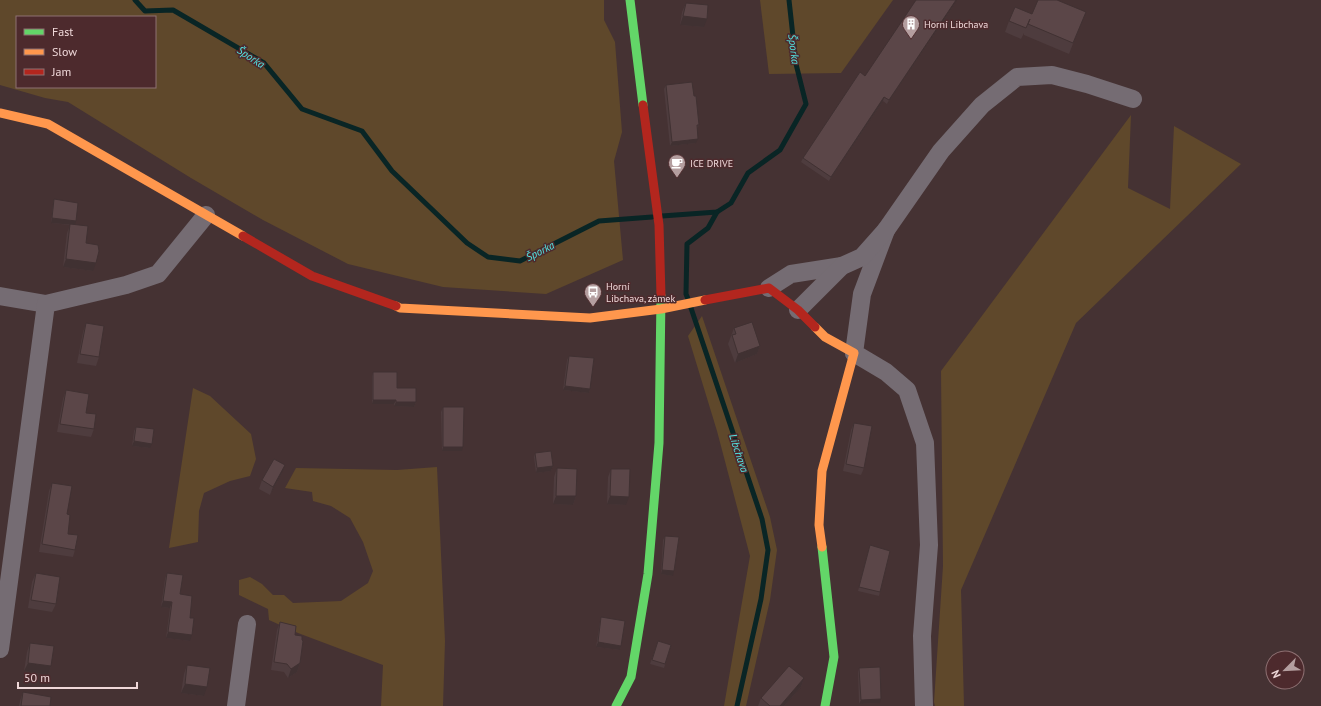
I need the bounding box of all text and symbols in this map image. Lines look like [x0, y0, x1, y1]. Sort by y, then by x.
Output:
building icon: Horní Libchava [901, 14, 921, 39]
legend [16, 16, 156, 88]
place label: Horní Libchava [924, 18, 988, 31]
text: Fast [52, 24, 73, 39]
water label: Šporka [785, 33, 803, 65]
water label: Šporka [235, 43, 268, 71]
text: Slow [52, 44, 77, 59]
text: Jam [51, 64, 71, 79]
cafe icon: ICE DRIVE [667, 153, 687, 178]
place label: ICE DRIVE [690, 157, 733, 170]
water label: Šporka [523, 238, 557, 264]
place label: Horní Libchava, zámek [606, 280, 675, 305]
bus stop icon: Horní Libchava, zámek [583, 282, 603, 307]
water label: Libchava [726, 432, 752, 475]
north arrow [1265, 650, 1305, 690]
scale bar [18, 664, 137, 690]
text: N [1268, 668, 1284, 680]
text: 50 m [24, 670, 50, 685]

